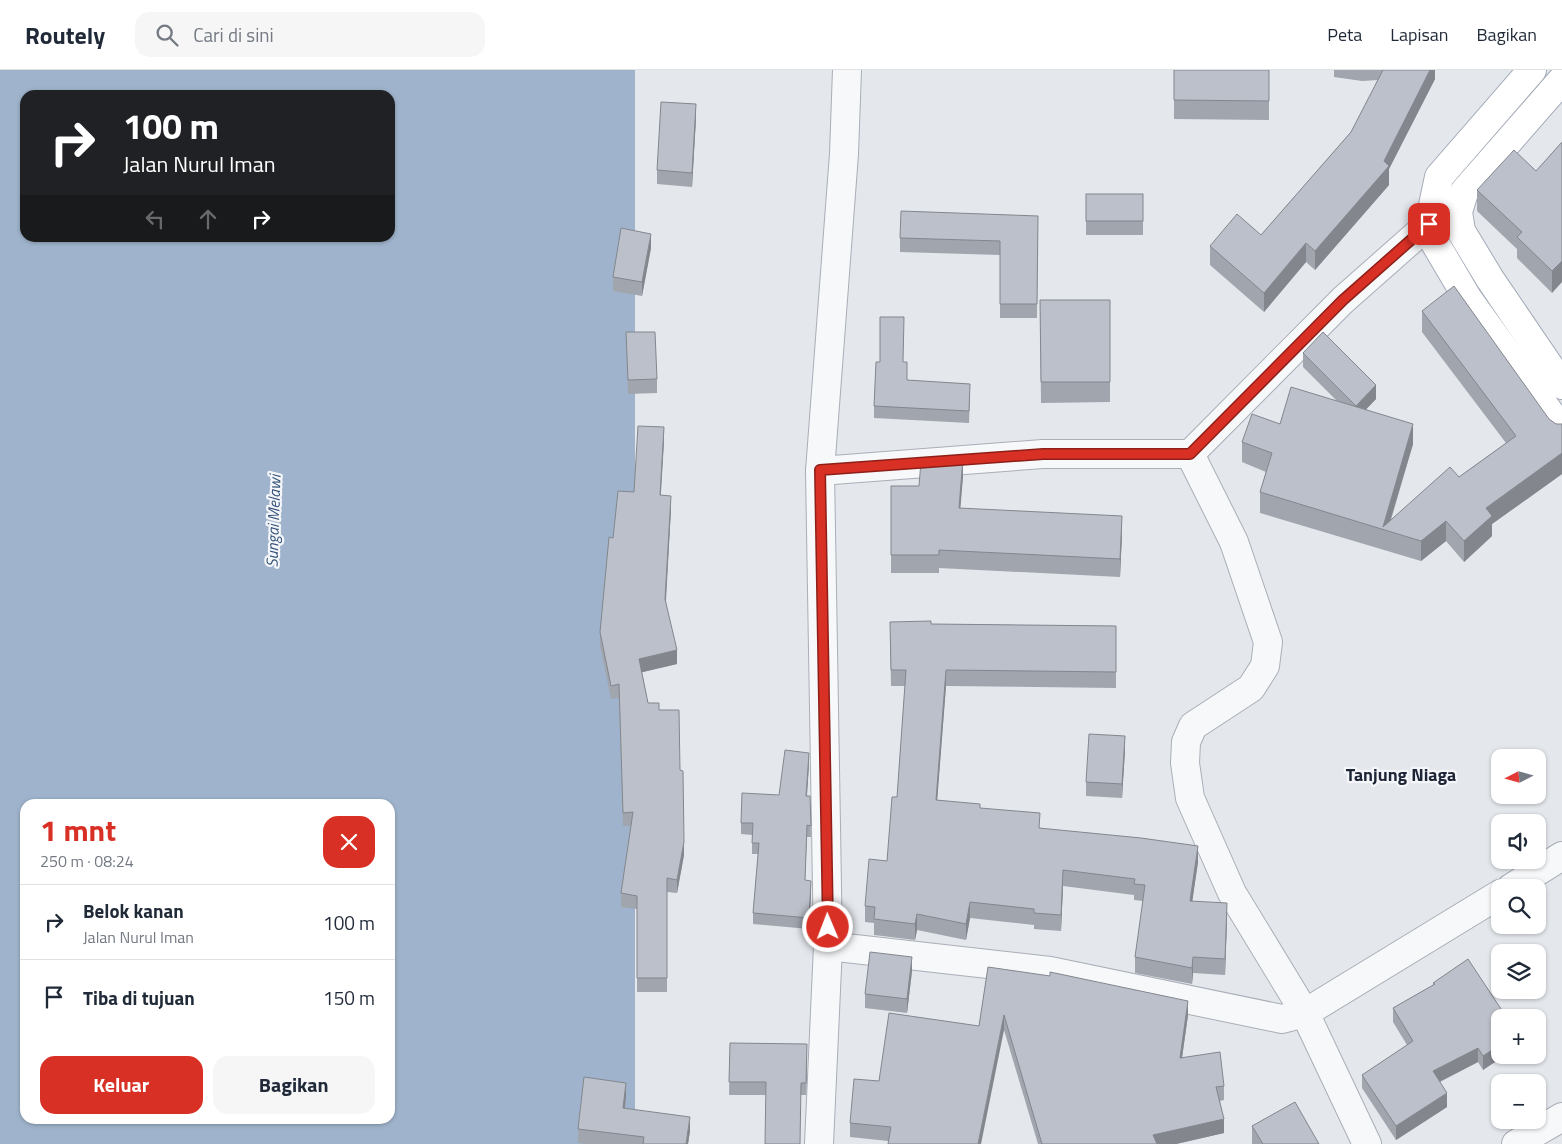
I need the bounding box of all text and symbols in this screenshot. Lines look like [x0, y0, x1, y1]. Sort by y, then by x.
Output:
search box [135, 12, 485, 57]
text: Routely [25, 17, 105, 53]
text: Cari di sini [193, 20, 274, 49]
icon: search [153, 21, 181, 49]
text: Peta [1327, 21, 1362, 48]
text: Lapisan [1390, 21, 1448, 48]
text: Bagikan [1476, 21, 1537, 48]
text: 100 m [123, 99, 219, 153]
icon: right [40, 110, 105, 175]
text: Jalan Nurul Iman [123, 147, 276, 181]
pin [1408, 203, 1450, 245]
icon: left [141, 205, 169, 233]
icon: ahead [194, 205, 222, 233]
icon: right [247, 205, 275, 233]
icon: arrive [1415, 210, 1443, 238]
water label: Sungai Melawi [259, 473, 287, 568]
north arrow [1491, 749, 1546, 804]
map controls [1491, 749, 1546, 1129]
district label: Tanjung Niaga [1346, 761, 1456, 788]
text: 1 mnt [40, 807, 116, 853]
button: sound [1491, 814, 1546, 869]
button: close [323, 816, 375, 868]
text: 250 m · 08:24 [40, 849, 134, 873]
button: search [1491, 879, 1546, 934]
text: Belok kanan [83, 896, 184, 925]
position arrow [801, 900, 853, 952]
icon: right [40, 908, 68, 936]
text: 100 m [323, 908, 375, 937]
text: Jalan Nurul Iman [83, 925, 194, 949]
button: layers [1491, 944, 1546, 999]
icon: arrive [40, 983, 68, 1011]
text: Tiba di tujuan [83, 983, 195, 1012]
text: 150 m [323, 983, 375, 1012]
button: + [1491, 1009, 1546, 1064]
button: Keluar [40, 1056, 203, 1114]
button: Bagikan [213, 1056, 375, 1114]
button: − [1491, 1074, 1546, 1129]

